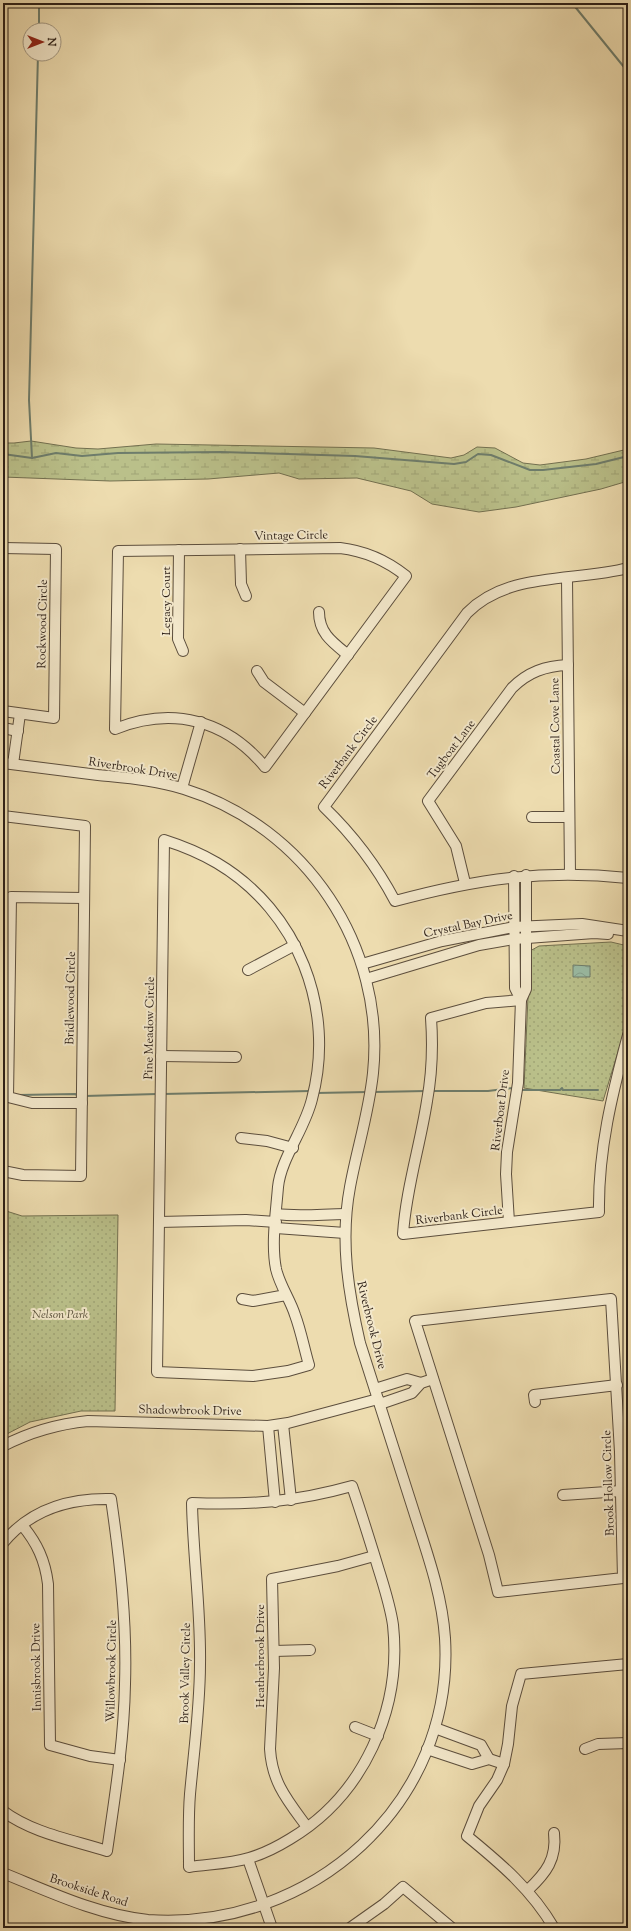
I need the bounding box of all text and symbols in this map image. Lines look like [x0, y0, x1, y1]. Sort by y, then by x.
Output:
north arrow [22, 22, 62, 62]
text: N [43, 37, 59, 47]
street label: Vintage Circle [254, 526, 329, 546]
street label: Legacy Court [158, 566, 176, 636]
street label: Rockwood Circle [33, 579, 53, 669]
street label: Coastal Cove Lane [546, 677, 566, 774]
street label: Riverbank Circle [315, 712, 383, 793]
street label: Tugboat Lane [423, 716, 480, 783]
street label: Riverbrook Drive [87, 753, 179, 785]
street label: Crystal Bay Drive [422, 907, 515, 943]
street label: Bridlewood Circle [61, 951, 81, 1045]
street label: Pine Meadow Circle [140, 976, 160, 1080]
street label: Riverboat Drive [487, 1068, 515, 1152]
street label: Riverbank Circle [415, 1202, 504, 1230]
street label: Riverbrook Drive [351, 1279, 391, 1371]
park label: Nelson Park [32, 1306, 89, 1324]
street label: Shadowbrook Drive [138, 1401, 242, 1421]
street label: Brook Hollow Circle [598, 1429, 620, 1536]
street label: Heatherbrook Drive [252, 1604, 270, 1708]
street label: Willowbrook Circle [102, 1619, 122, 1722]
street label: Innisbrook Drive [27, 1622, 47, 1711]
street label: Brook Valley Circle [176, 1622, 196, 1724]
street label: Brookside Road [47, 1870, 130, 1912]

